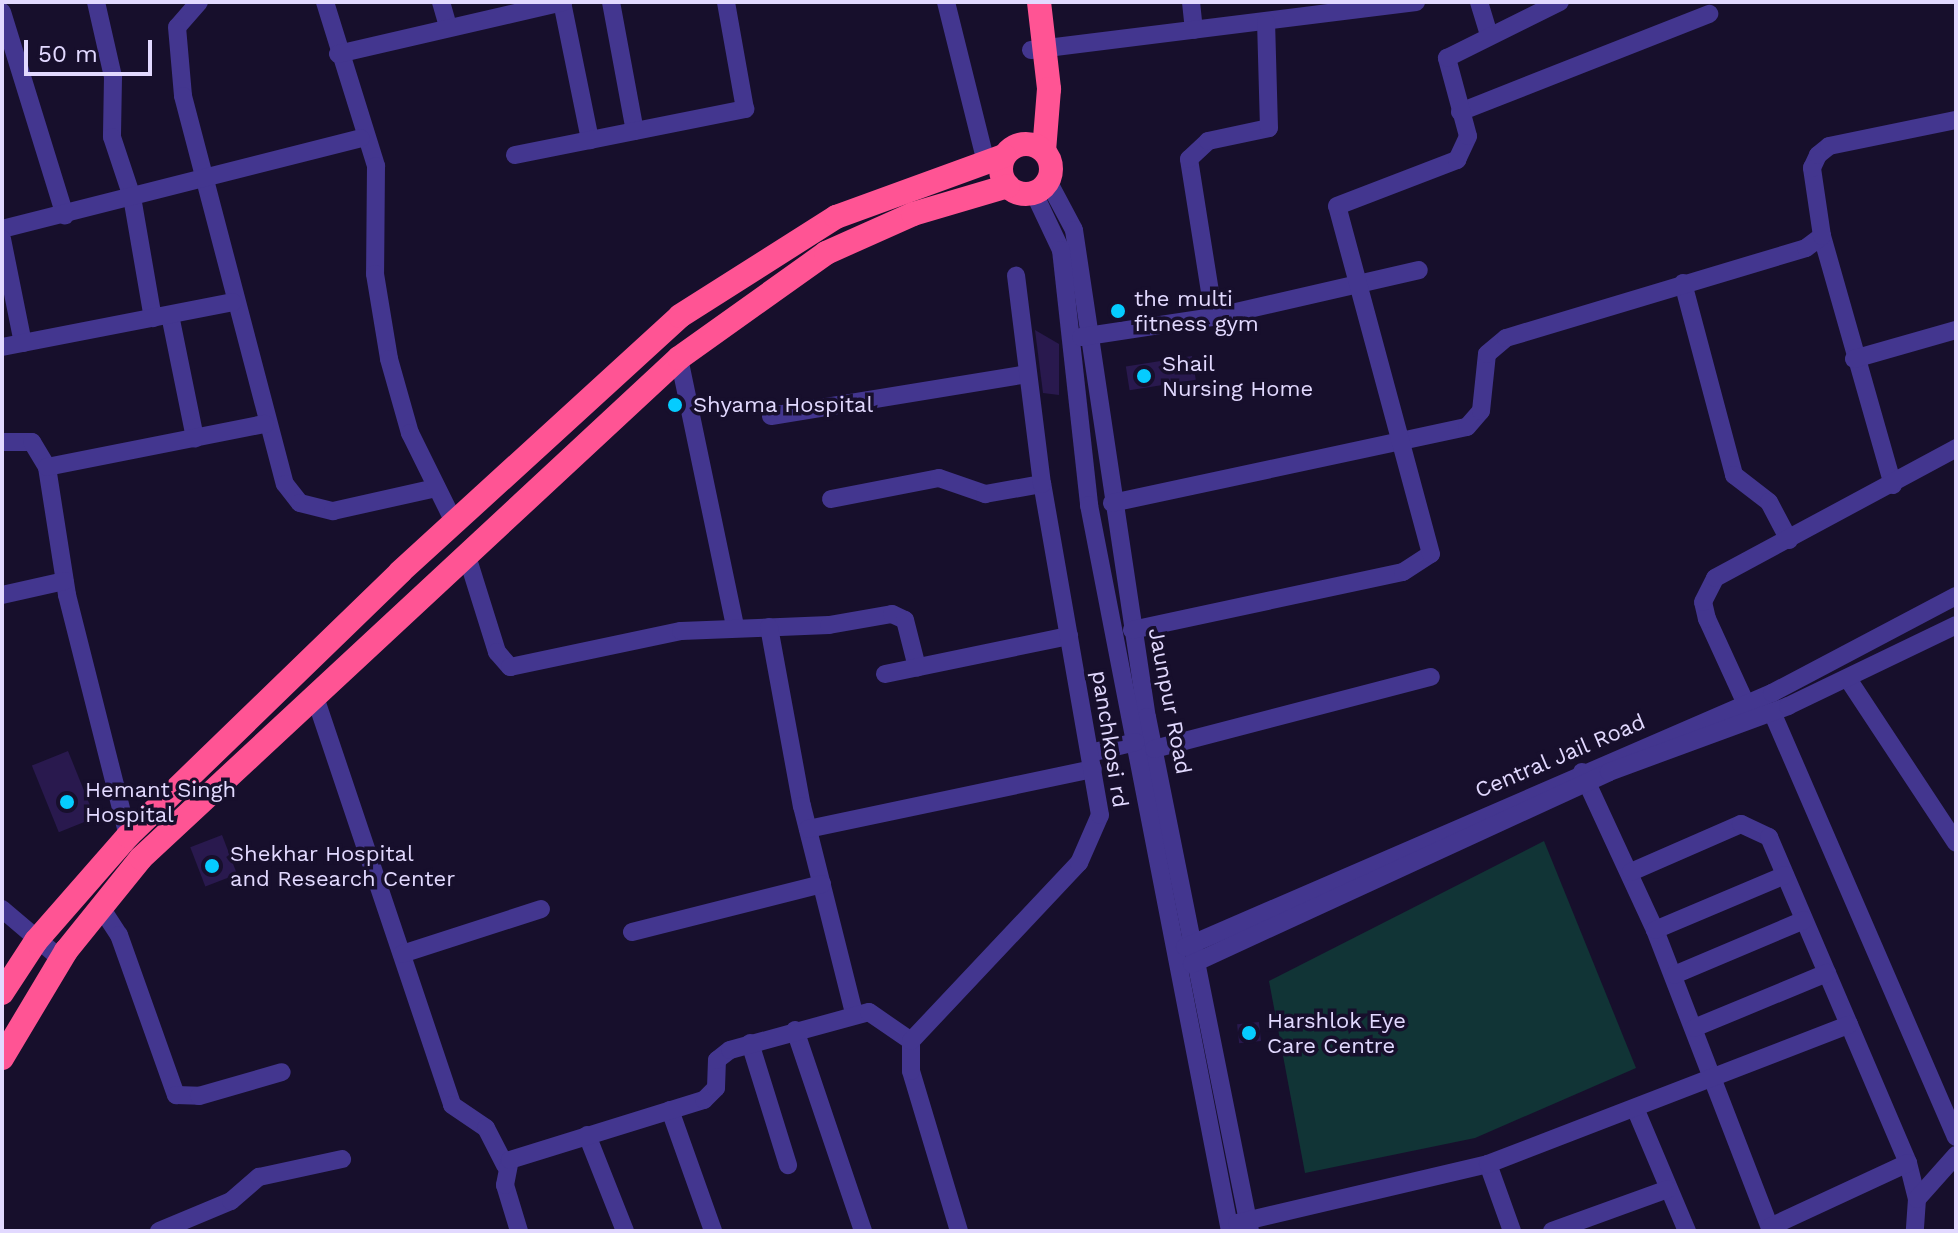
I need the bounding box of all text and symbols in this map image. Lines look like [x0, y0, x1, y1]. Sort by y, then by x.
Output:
scale bar [28, 24, 156, 74]
text: 50 m [38, 40, 98, 68]
place label: the multi fitness gym [1134, 285, 1259, 336]
marker: the multi fitness gym [1109, 302, 1127, 320]
place label: Shail Nursing Home [1162, 350, 1313, 402]
marker: Shail Nursing Home [1133, 365, 1155, 387]
place label: Shyama Hospital [693, 392, 874, 418]
marker: Shyama Hospital [664, 394, 686, 416]
street label: Jaunpur Road [1143, 625, 1197, 777]
street label: panchkosi rd [1086, 669, 1134, 809]
street label: Central Jail Road [1470, 708, 1650, 804]
place label: Hemant Singh Hospital [85, 776, 236, 828]
marker: Hemant Singh Hospital [56, 791, 78, 813]
place label: Shekhar Hospital and Research Center [230, 840, 455, 892]
marker: Shekhar Hospital and Research Center [201, 855, 223, 877]
place label: Harshlok Eye Care Centre [1267, 1007, 1406, 1058]
marker: Harshlok Eye Care Centre [1238, 1022, 1260, 1044]

